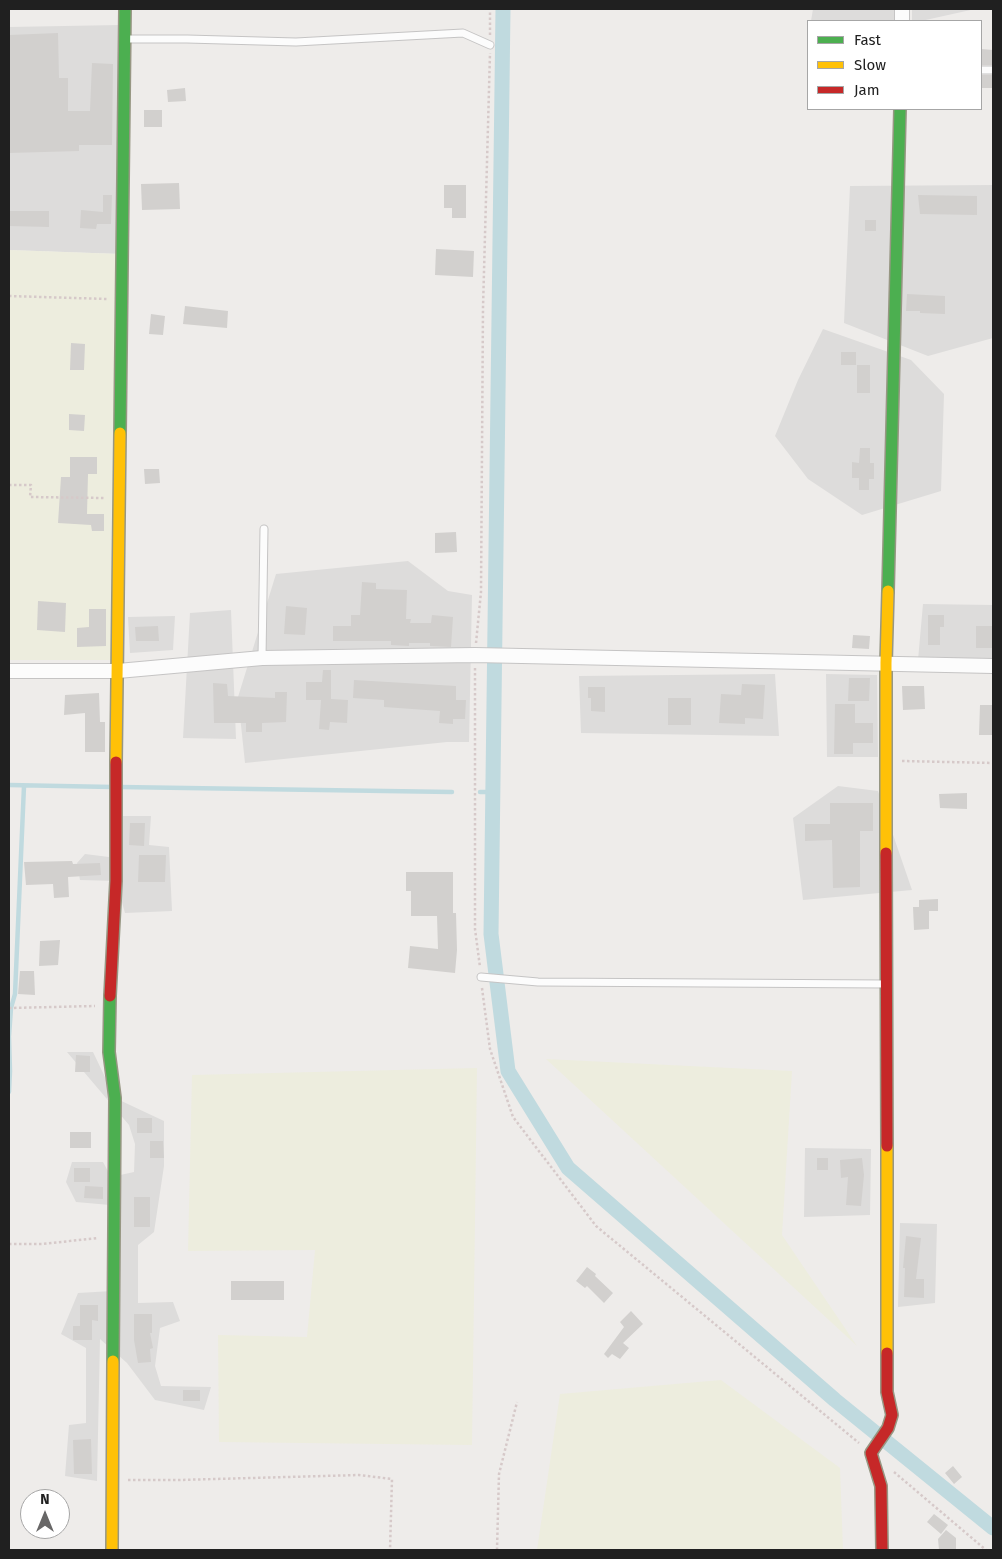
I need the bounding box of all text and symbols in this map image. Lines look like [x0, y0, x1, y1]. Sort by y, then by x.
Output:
legend [807, 20, 982, 110]
text: Fast [854, 31, 881, 49]
text: Slow [854, 56, 886, 74]
text: Jam [854, 81, 880, 99]
north arrow [20, 1489, 70, 1539]
text: N [40, 1491, 50, 1508]

